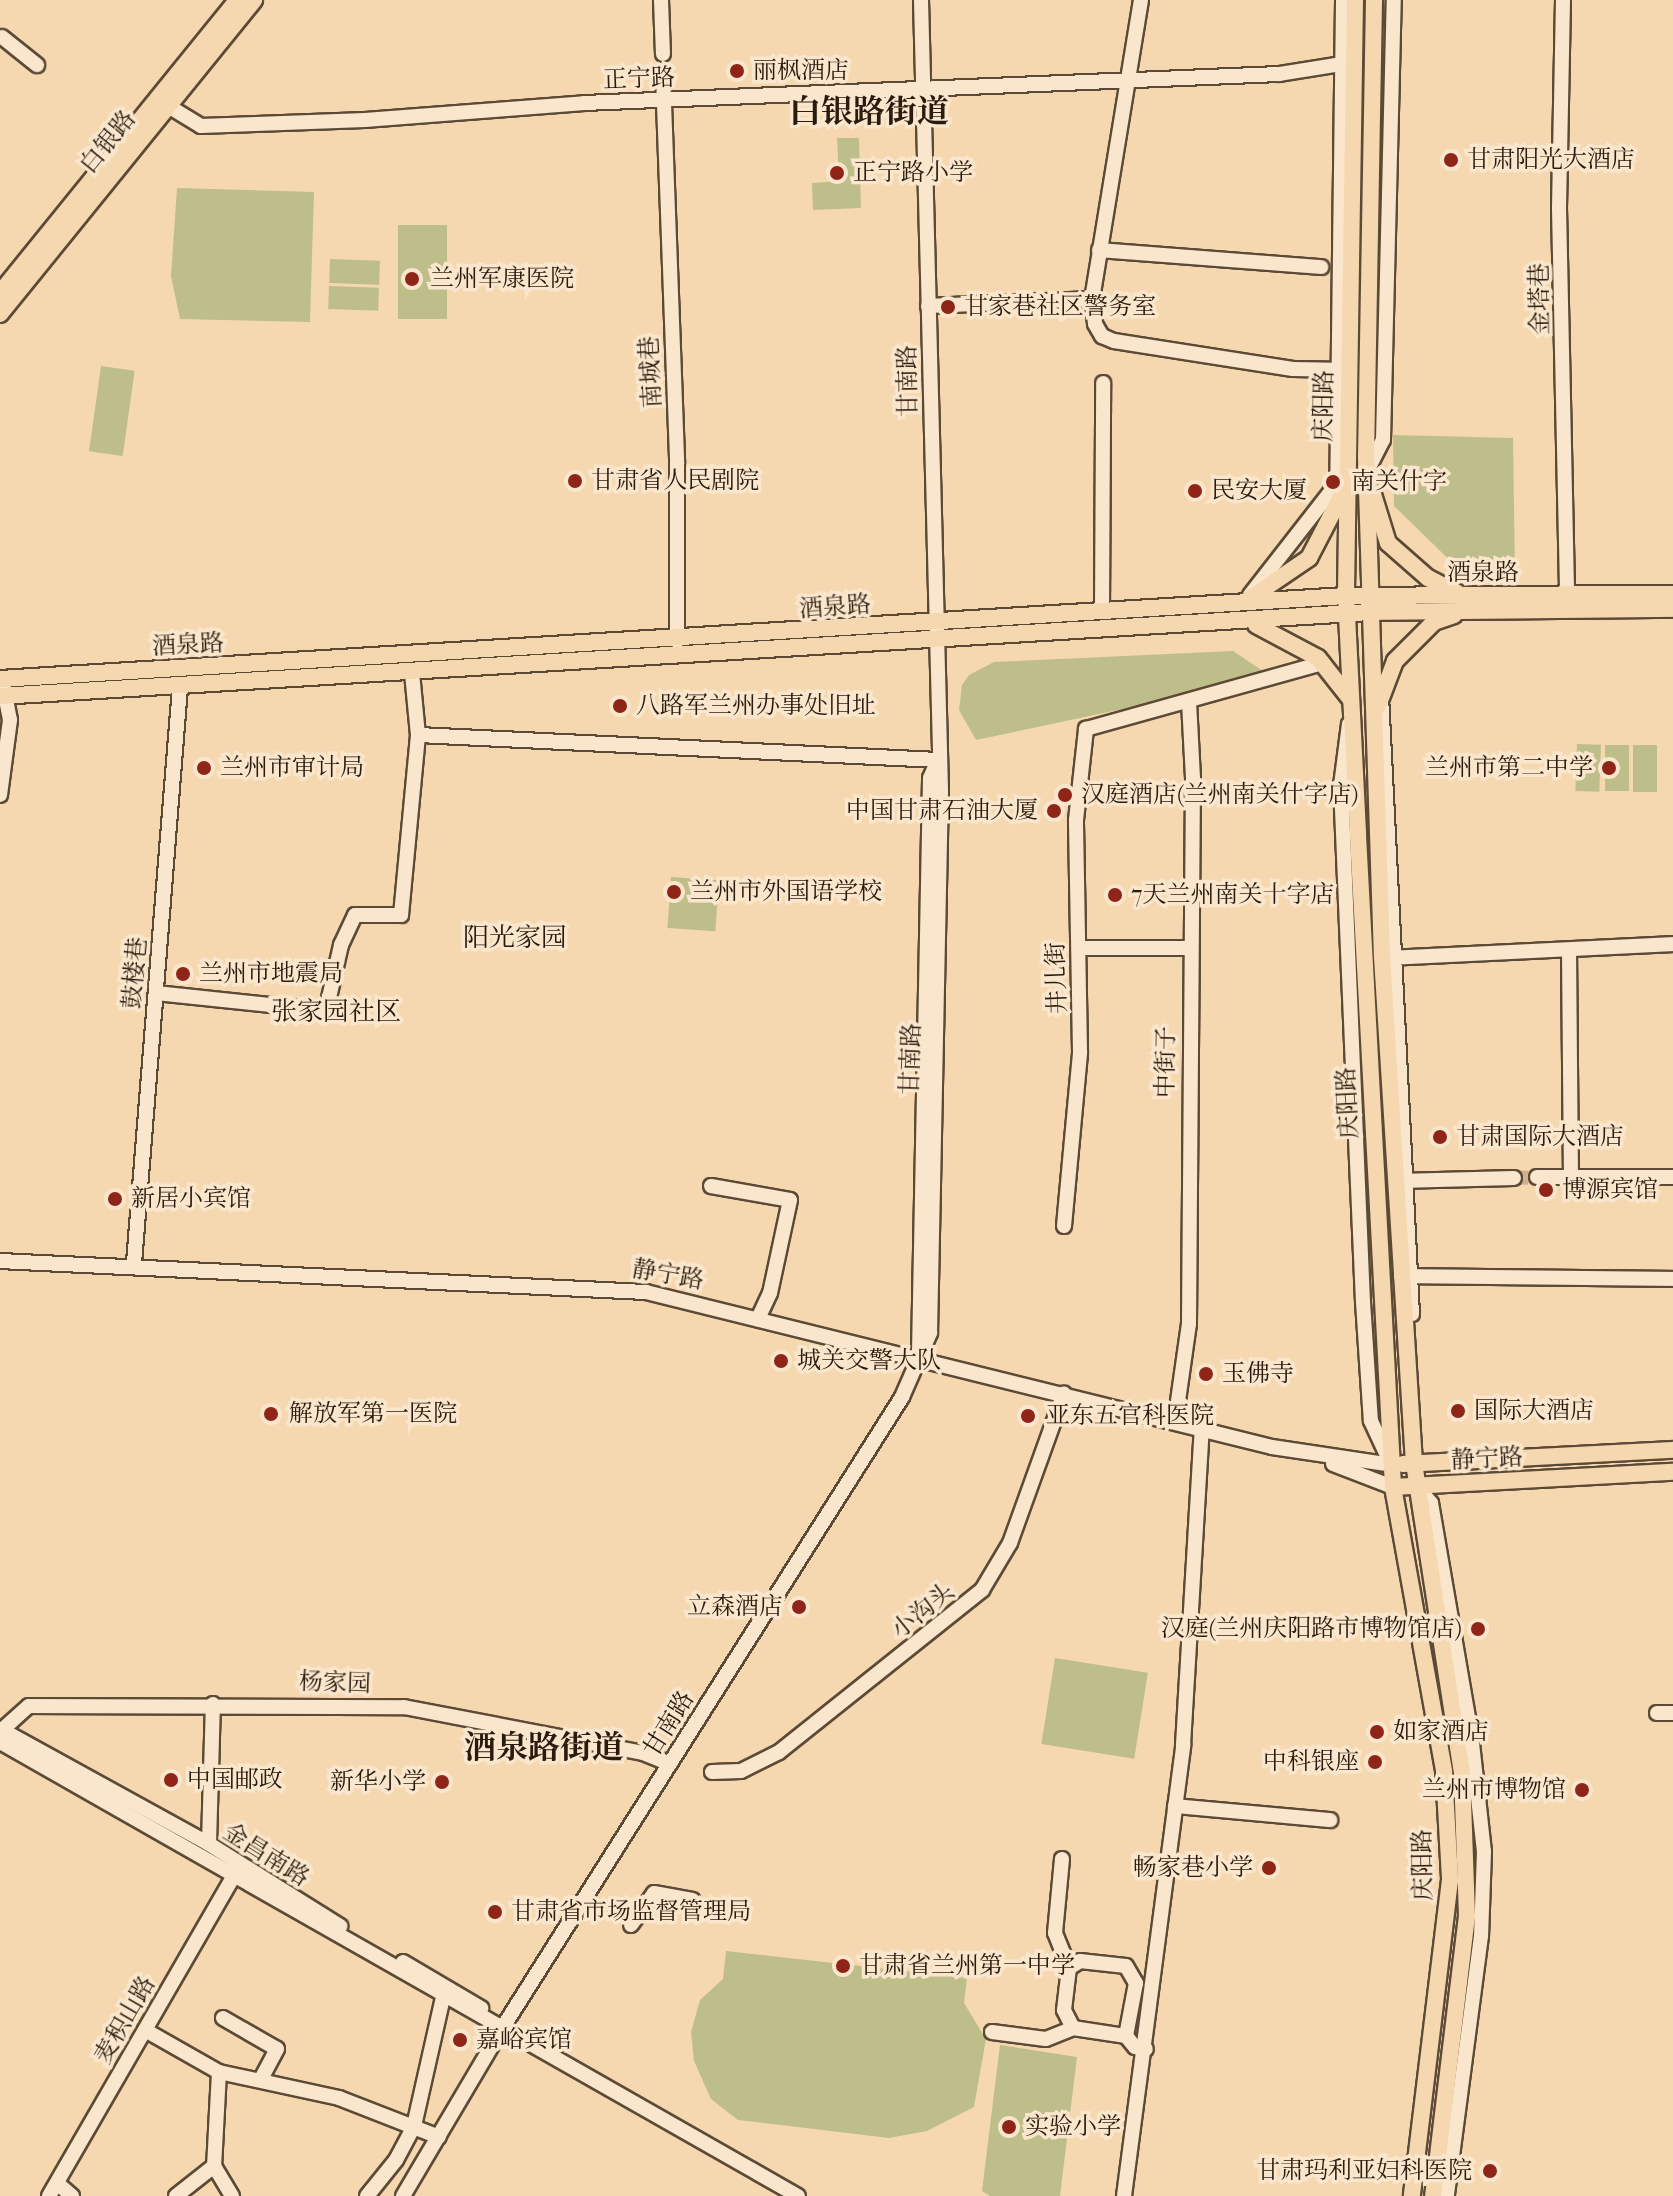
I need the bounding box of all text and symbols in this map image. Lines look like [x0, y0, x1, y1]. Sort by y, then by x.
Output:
place label: 丽枫酒店 [753, 57, 849, 85]
marker: 丽枫酒店 [728, 62, 746, 80]
street label: 正宁路 [603, 63, 675, 95]
district label: 白银路街道 [789, 93, 949, 131]
street label: 白银路 [74, 105, 142, 179]
place label: 甘肃阳光大酒店 [1467, 146, 1635, 174]
marker: 甘肃阳光大酒店 [1442, 151, 1460, 169]
place label: 正宁路小学 [853, 159, 973, 187]
marker: 正宁路小学 [828, 164, 846, 182]
street label: 金塔巷 [1525, 263, 1555, 335]
place label: 兰州军康医院 [430, 265, 574, 293]
marker: 兰州军康医院 [401, 268, 423, 290]
place label: 甘家巷社区警务室 [964, 293, 1156, 321]
marker: 甘家巷社区警务室 [939, 298, 957, 316]
street label: 南城巷 [635, 335, 667, 409]
street label: 甘南路 [893, 345, 923, 417]
street label: 庆阳路 [1309, 370, 1339, 442]
place label: 甘肃省人民剧院 [591, 467, 759, 495]
place label: 南关什字 [1351, 468, 1447, 496]
marker: 南关什字 [1322, 471, 1344, 493]
marker: 甘肃省人民剧院 [566, 472, 584, 490]
place label: 民安大厦 [1211, 477, 1307, 505]
marker: 民安大厦 [1186, 482, 1204, 500]
street label: 酒泉路 [1447, 559, 1519, 587]
street label: 酒泉路 [798, 590, 872, 624]
street label: 酒泉路 [151, 629, 225, 661]
place label: 八路军兰州办事处旧址 [636, 692, 876, 720]
marker: 八路军兰州办事处旧址 [611, 697, 629, 715]
place label: 兰州市审计局 [220, 754, 364, 782]
place label: 兰州市第二中学 [1425, 754, 1593, 782]
marker: 兰州市审计局 [195, 759, 213, 777]
marker: 兰州市第二中学 [1600, 759, 1618, 777]
place label: 汉庭酒店(兰州南关什字店) [1081, 781, 1358, 809]
marker: 汉庭酒店(兰州南关什字店) [1056, 786, 1074, 804]
place label: 中国甘肃石油大厦 [846, 797, 1038, 825]
marker: 中国甘肃石油大厦 [1045, 802, 1063, 820]
place label: 兰州市外国语学校 [690, 878, 882, 906]
place label: 7天兰州南关十字店 [1131, 881, 1335, 909]
marker: 兰州市外国语学校 [665, 883, 683, 901]
marker: 7天兰州南关十字店 [1106, 886, 1124, 904]
district label: 阳光家园 [463, 922, 567, 954]
street label: 鼓楼巷 [118, 936, 152, 1010]
street label: 井儿街 [1041, 942, 1073, 1014]
place label: 兰州市地震局 [199, 960, 343, 988]
marker: 兰州市地震局 [174, 965, 192, 983]
district label: 张家园社区 [271, 996, 401, 1028]
street label: 甘南路 [895, 1023, 927, 1095]
street label: 中街子 [1151, 1026, 1181, 1098]
street label: 庆阳路 [1332, 1066, 1364, 1140]
place label: 甘肃国际大酒店 [1456, 1123, 1624, 1151]
marker: 甘肃国际大酒店 [1431, 1128, 1449, 1146]
place label: 博源宾馆 [1562, 1176, 1658, 1204]
marker: 博源宾馆 [1537, 1181, 1555, 1199]
place label: 新居小宾馆 [131, 1185, 251, 1213]
marker: 新居小宾馆 [106, 1190, 124, 1208]
street label: 静宁路 [630, 1255, 706, 1295]
place label: 城关交警大队 [797, 1347, 941, 1375]
marker: 城关交警大队 [772, 1352, 790, 1370]
place label: 玉佛寺 [1222, 1360, 1294, 1388]
marker: 玉佛寺 [1197, 1365, 1215, 1383]
place label: 国际大酒店 [1474, 1397, 1594, 1425]
place label: 解放军第一医院 [289, 1400, 457, 1428]
place label: 亚东五官科医院 [1046, 1402, 1214, 1430]
marker: 国际大酒店 [1449, 1402, 1467, 1420]
marker: 解放军第一医院 [260, 1403, 282, 1425]
marker: 亚东五官科医院 [1017, 1405, 1039, 1427]
street label: 静宁路 [1450, 1443, 1524, 1475]
street label: 小沟头 [886, 1577, 960, 1645]
place label: 立森酒店 [687, 1593, 783, 1621]
marker: 立森酒店 [790, 1598, 808, 1616]
place label: 汉庭(兰州庆阳路市博物馆店) [1161, 1615, 1462, 1643]
marker: 汉庭(兰州庆阳路市博物馆店) [1469, 1620, 1487, 1638]
street label: 杨家园 [299, 1667, 371, 1699]
street label: 甘南路 [638, 1686, 700, 1762]
place label: 如家酒店 [1393, 1718, 1489, 1746]
marker: 如家酒店 [1368, 1723, 1386, 1741]
district label: 酒泉路街道 [464, 1729, 624, 1767]
place label: 中科银座 [1263, 1748, 1359, 1776]
marker: 中科银座 [1366, 1753, 1384, 1771]
place label: 中国邮政 [187, 1766, 283, 1794]
place label: 新华小学 [330, 1768, 426, 1796]
marker: 中国邮政 [162, 1771, 180, 1789]
marker: 新华小学 [433, 1773, 451, 1791]
place label: 兰州市博物馆 [1422, 1776, 1566, 1804]
marker: 兰州市博物馆 [1573, 1781, 1591, 1799]
street label: 金昌南路 [218, 1817, 314, 1893]
street label: 庆阳路 [1408, 1829, 1438, 1901]
place label: 畅家巷小学 [1133, 1854, 1253, 1882]
marker: 畅家巷小学 [1260, 1859, 1278, 1877]
place label: 甘肃省市场监督管理局 [511, 1898, 751, 1926]
marker: 甘肃省市场监督管理局 [486, 1903, 504, 1921]
place label: 甘肃省兰州第一中学 [859, 1952, 1075, 1980]
marker: 甘肃省兰州第一中学 [834, 1957, 852, 1975]
street label: 麦积山路 [89, 1971, 161, 2069]
place label: 嘉峪宾馆 [476, 2026, 572, 2054]
marker: 嘉峪宾馆 [451, 2031, 469, 2049]
place label: 实验小学 [1025, 2113, 1121, 2141]
marker: 实验小学 [1000, 2118, 1018, 2136]
place label: 甘肃玛利亚妇科医院 [1256, 2157, 1472, 2185]
marker: 甘肃玛利亚妇科医院 [1479, 2160, 1501, 2182]

